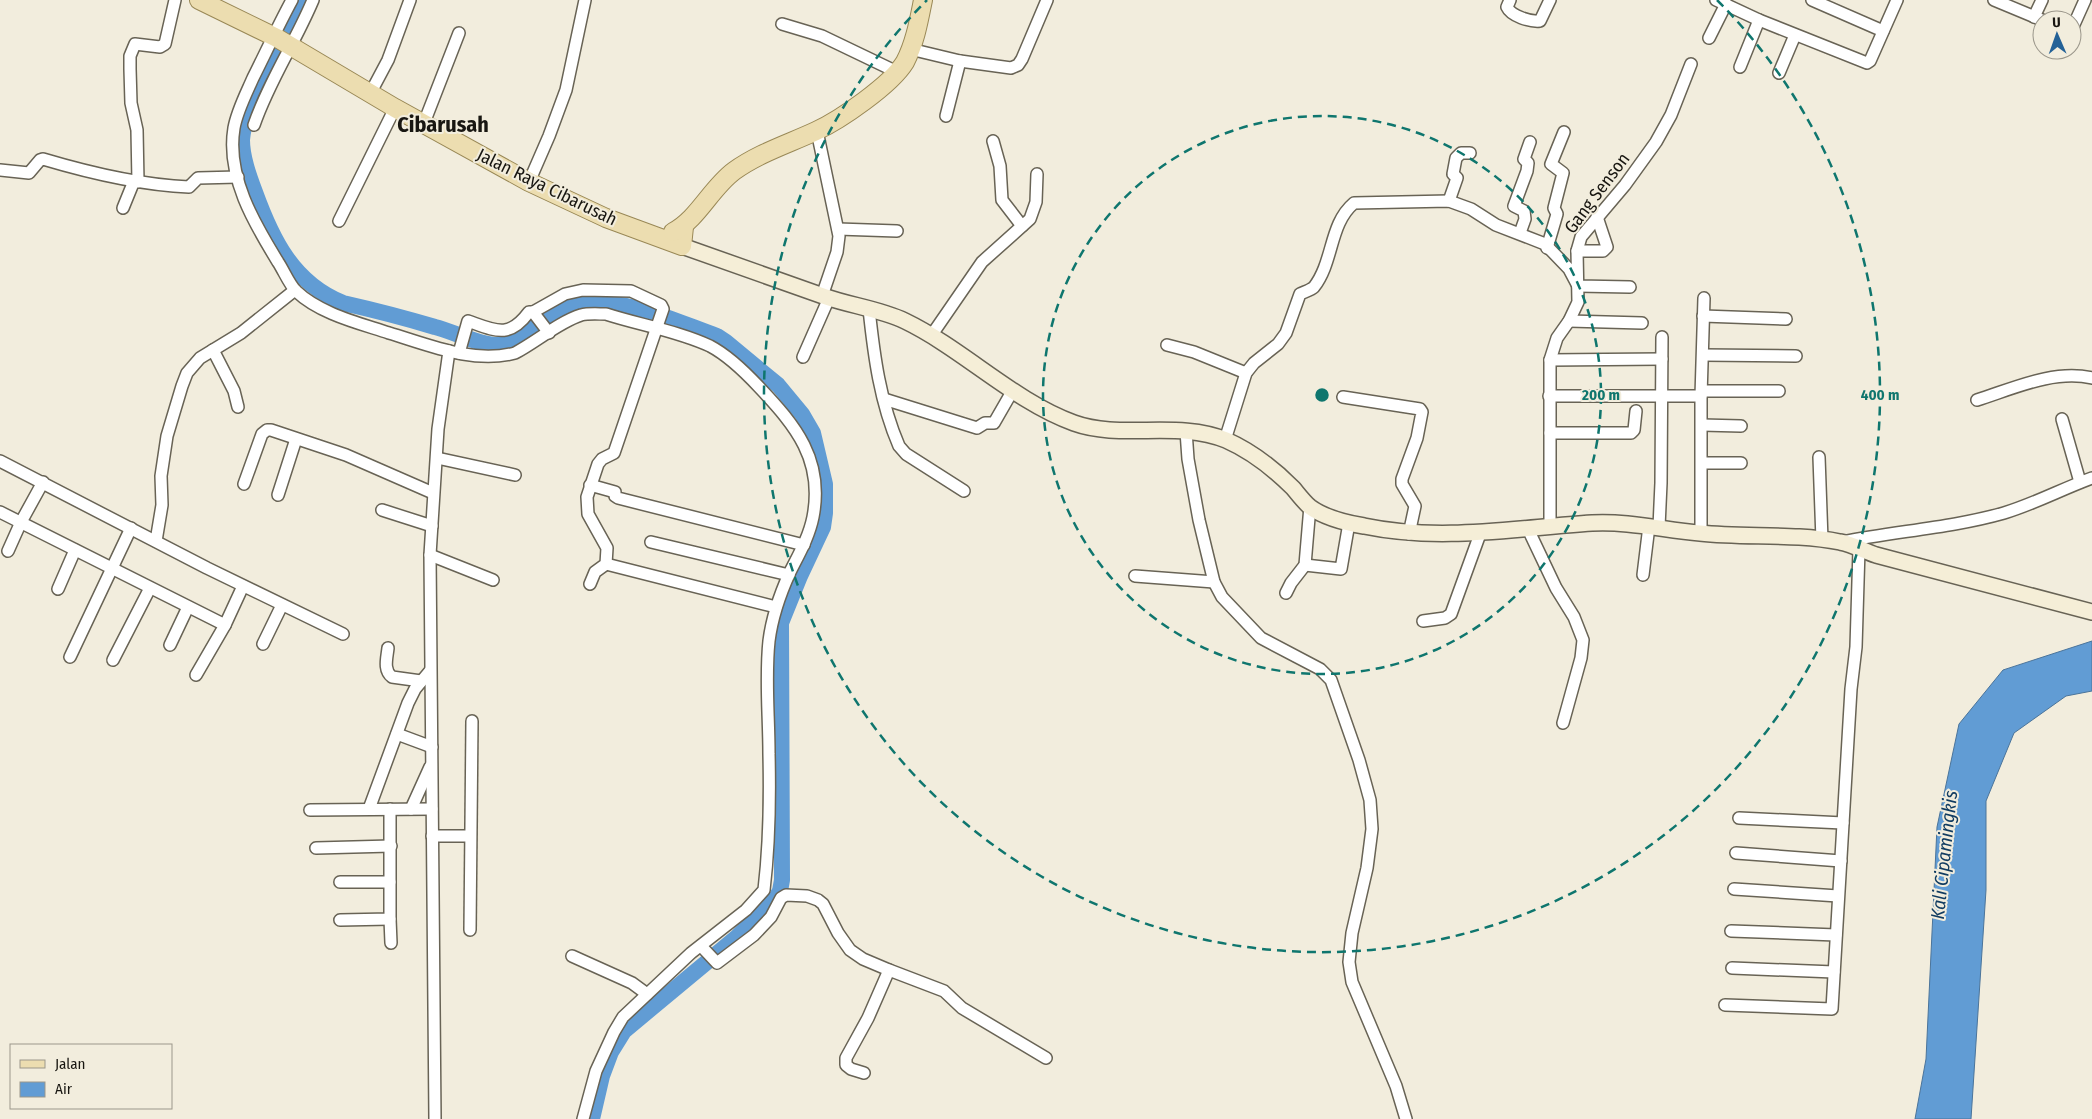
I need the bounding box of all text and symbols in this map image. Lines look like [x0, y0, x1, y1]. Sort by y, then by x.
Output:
north arrow [2032, 10, 2082, 60]
text: U [2052, 14, 2061, 31]
district label: Cibarusah [397, 111, 489, 138]
street label: Jalan Raya Cibarusah [473, 144, 621, 230]
street label: Gang Senson [1560, 148, 1634, 238]
centre of rings [1313, 386, 1331, 404]
text: 200 m [1581, 386, 1620, 404]
text: 400 m [1861, 386, 1899, 404]
water label: Kali Cipamingkis [1926, 789, 1962, 921]
legend [10, 1044, 172, 1109]
text: Jalan [55, 1055, 85, 1073]
text: Air [55, 1080, 73, 1098]

